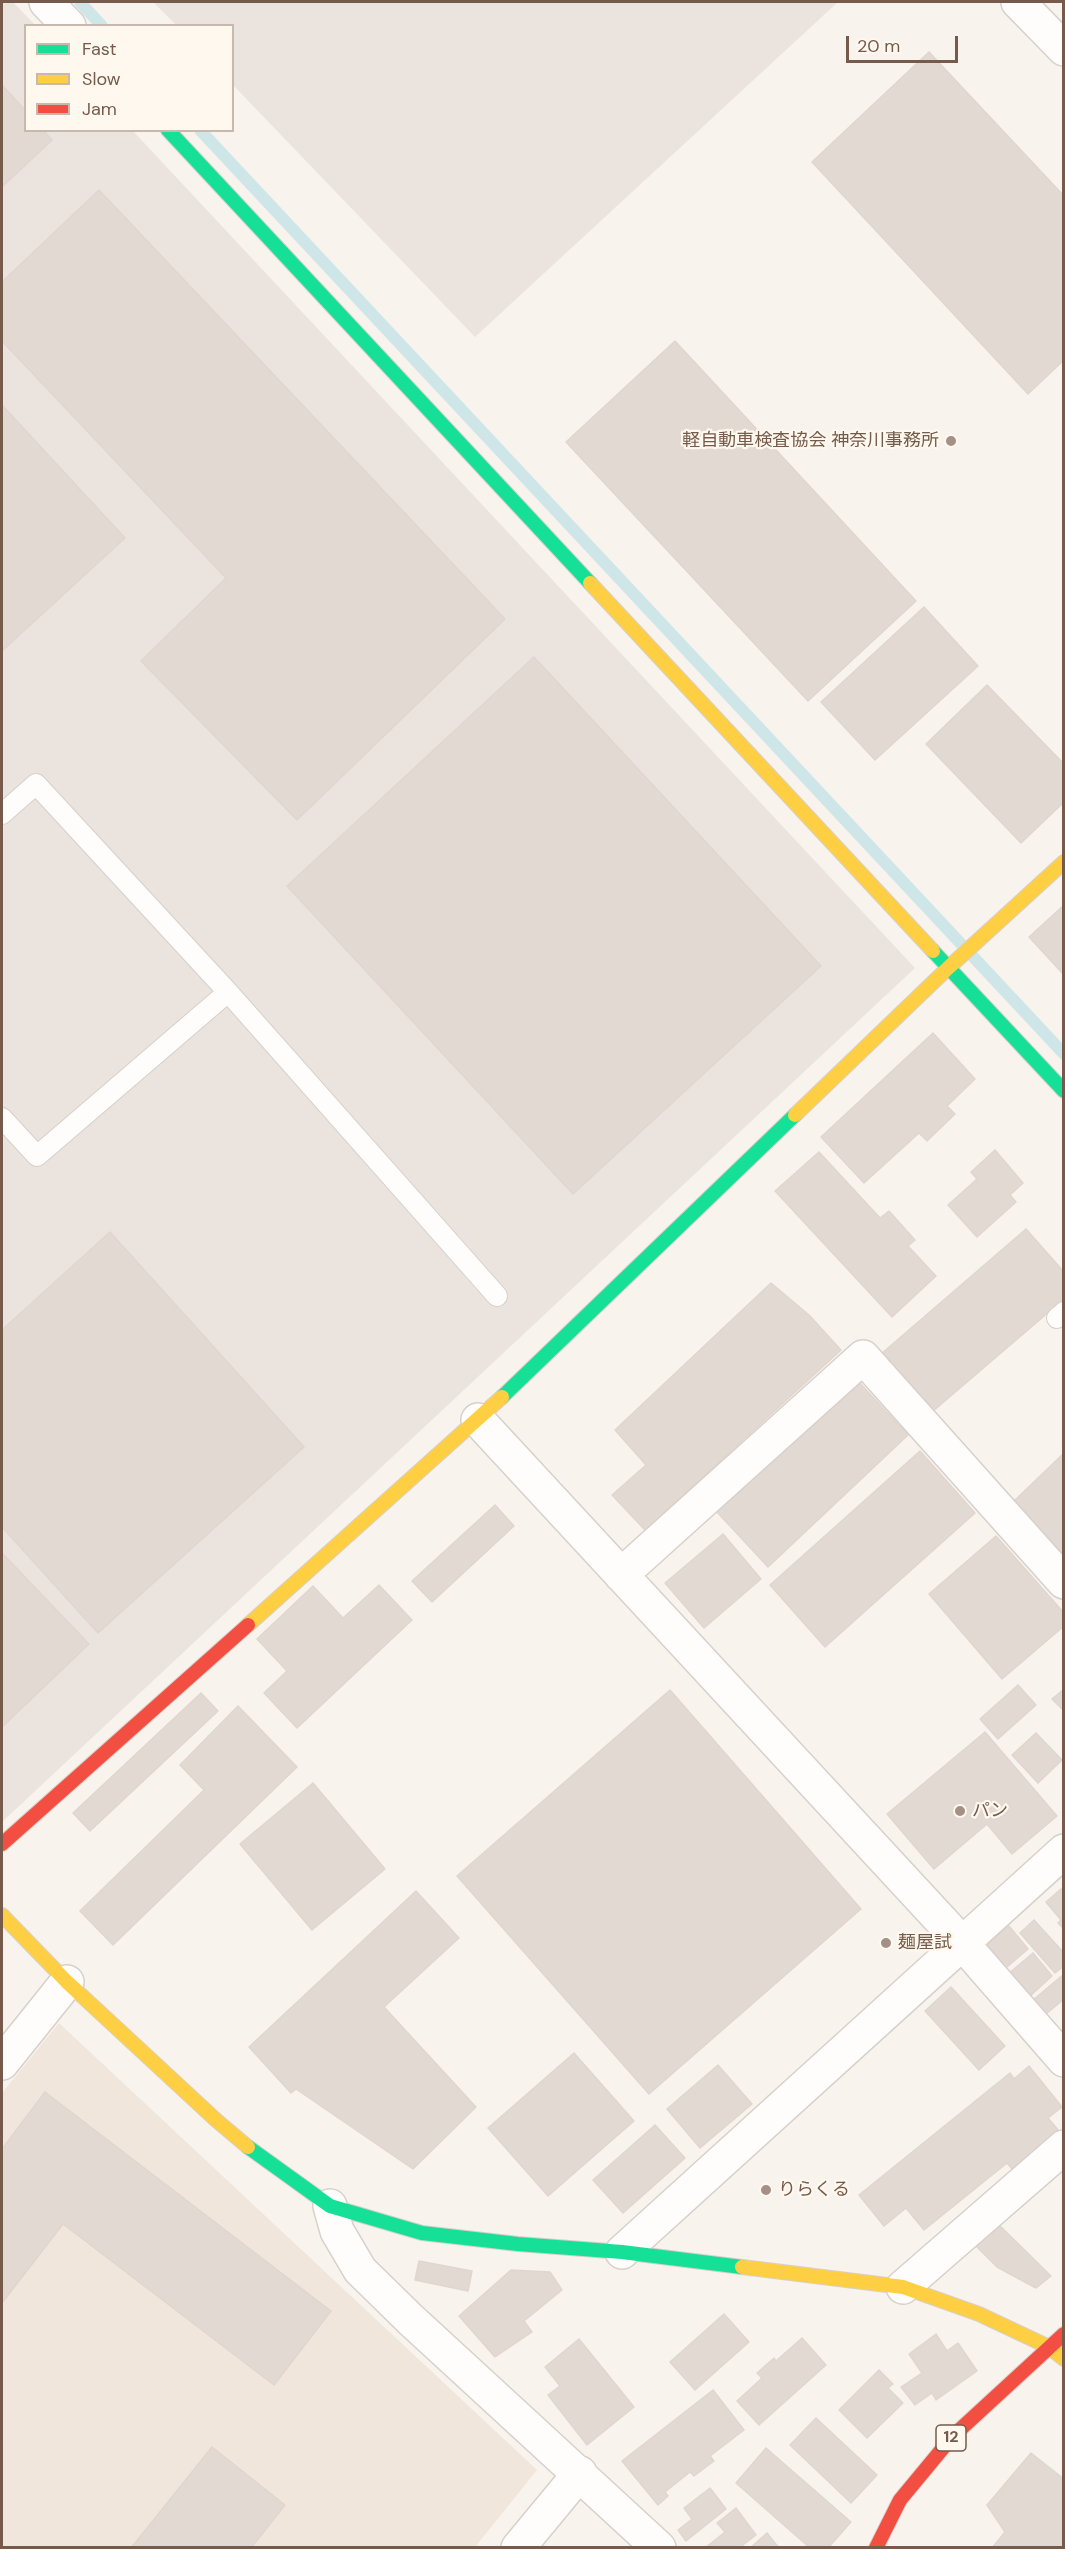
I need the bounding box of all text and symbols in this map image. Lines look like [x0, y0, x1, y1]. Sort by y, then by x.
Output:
legend [24, 24, 234, 132]
scale bar [849, 24, 962, 62]
text: 20 m [857, 34, 900, 58]
text: Fast [82, 37, 117, 61]
text: Slow [82, 67, 121, 91]
text: Jam [82, 97, 117, 121]
place label: 軽自動車検査協会 神奈川事務所 [682, 430, 939, 452]
marker: 軽自動車検査協会 神奈川事務所 [944, 434, 958, 448]
place label: パン [972, 1800, 1008, 1822]
marker: パン [953, 1804, 967, 1818]
place label: 麺屋試 [898, 1932, 952, 1954]
marker: 麺屋試 [879, 1936, 893, 1950]
place label: りらくる [778, 2179, 850, 2201]
marker: りらくる [759, 2183, 773, 2197]
road number: 12 [936, 2425, 966, 2451]

